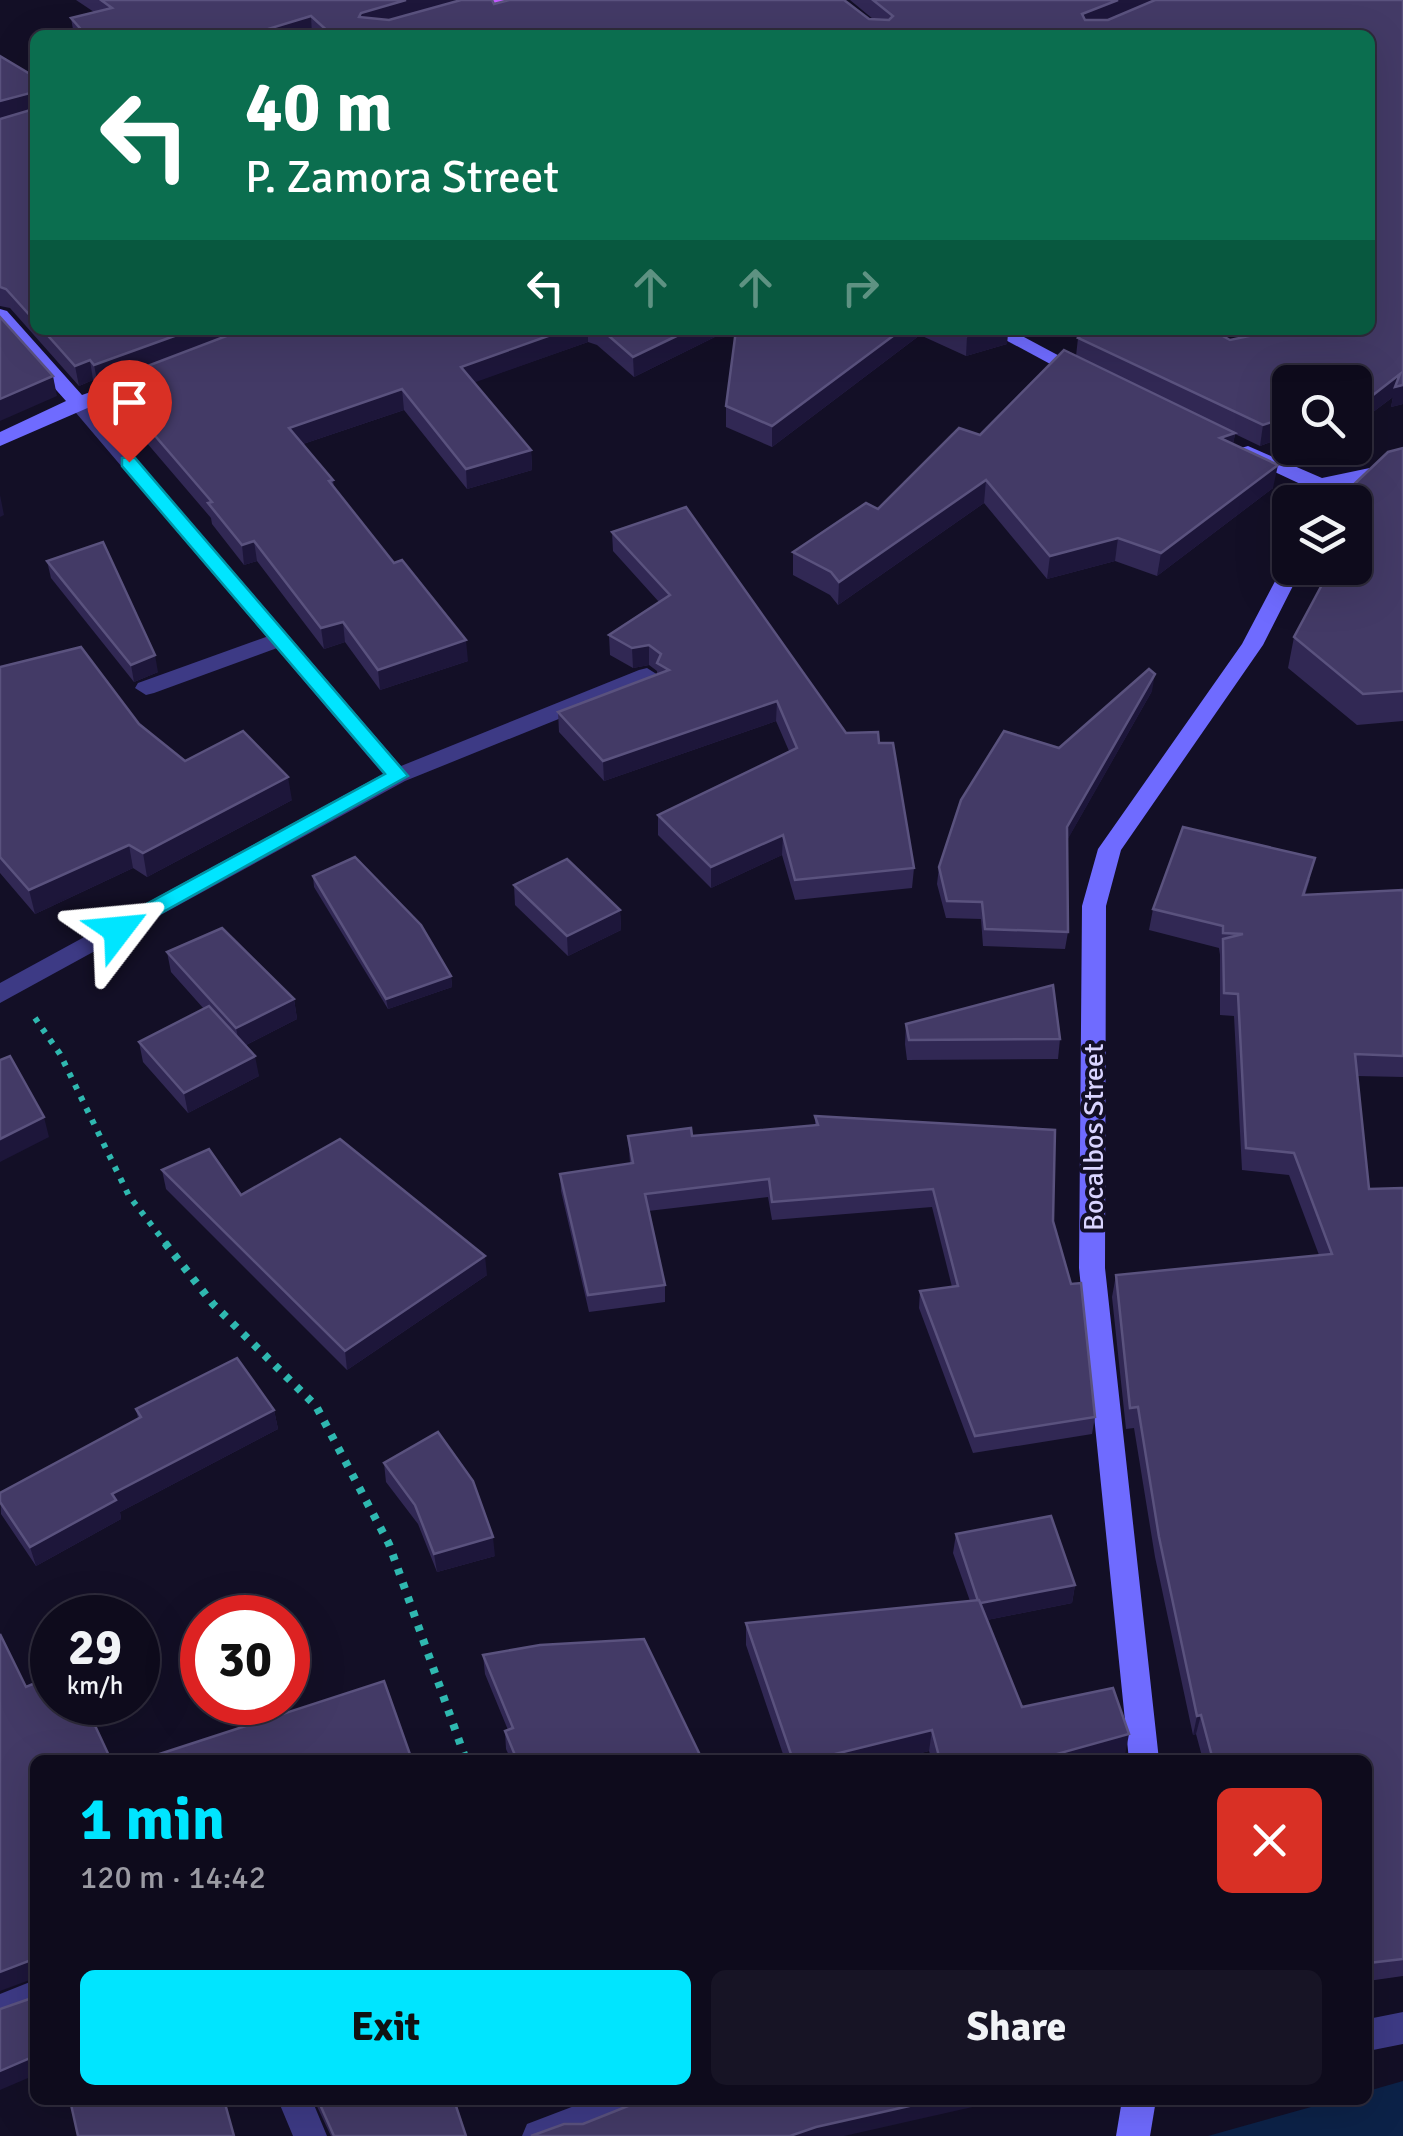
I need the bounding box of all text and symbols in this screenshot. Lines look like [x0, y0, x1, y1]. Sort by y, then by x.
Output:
text: 40 m [245, 64, 393, 150]
icon: left [80, 70, 210, 200]
text: P. Zamora Street [245, 150, 559, 205]
icon: left [518, 260, 573, 315]
icon: ahead [623, 260, 678, 315]
icon: ahead [728, 260, 783, 315]
icon: right [833, 260, 888, 315]
pin [87, 360, 172, 463]
map controls [1272, 365, 1372, 585]
button: search [1272, 365, 1372, 465]
icon: arrive [102, 375, 157, 430]
button: layers [1272, 485, 1372, 585]
position arrow [66, 878, 170, 982]
street label: Bocalbos Street [1077, 1043, 1111, 1231]
speed limit sign: 30 [180, 1595, 310, 1725]
text: 29 [68, 1617, 122, 1679]
text: km/h [67, 1670, 123, 1701]
text: 1 min [80, 1783, 225, 1857]
button: close [1217, 1788, 1322, 1893]
text: 120 m · 14:42 [80, 1858, 266, 1897]
button: Exit [80, 1970, 691, 2085]
button: Share [711, 1970, 1322, 2085]

